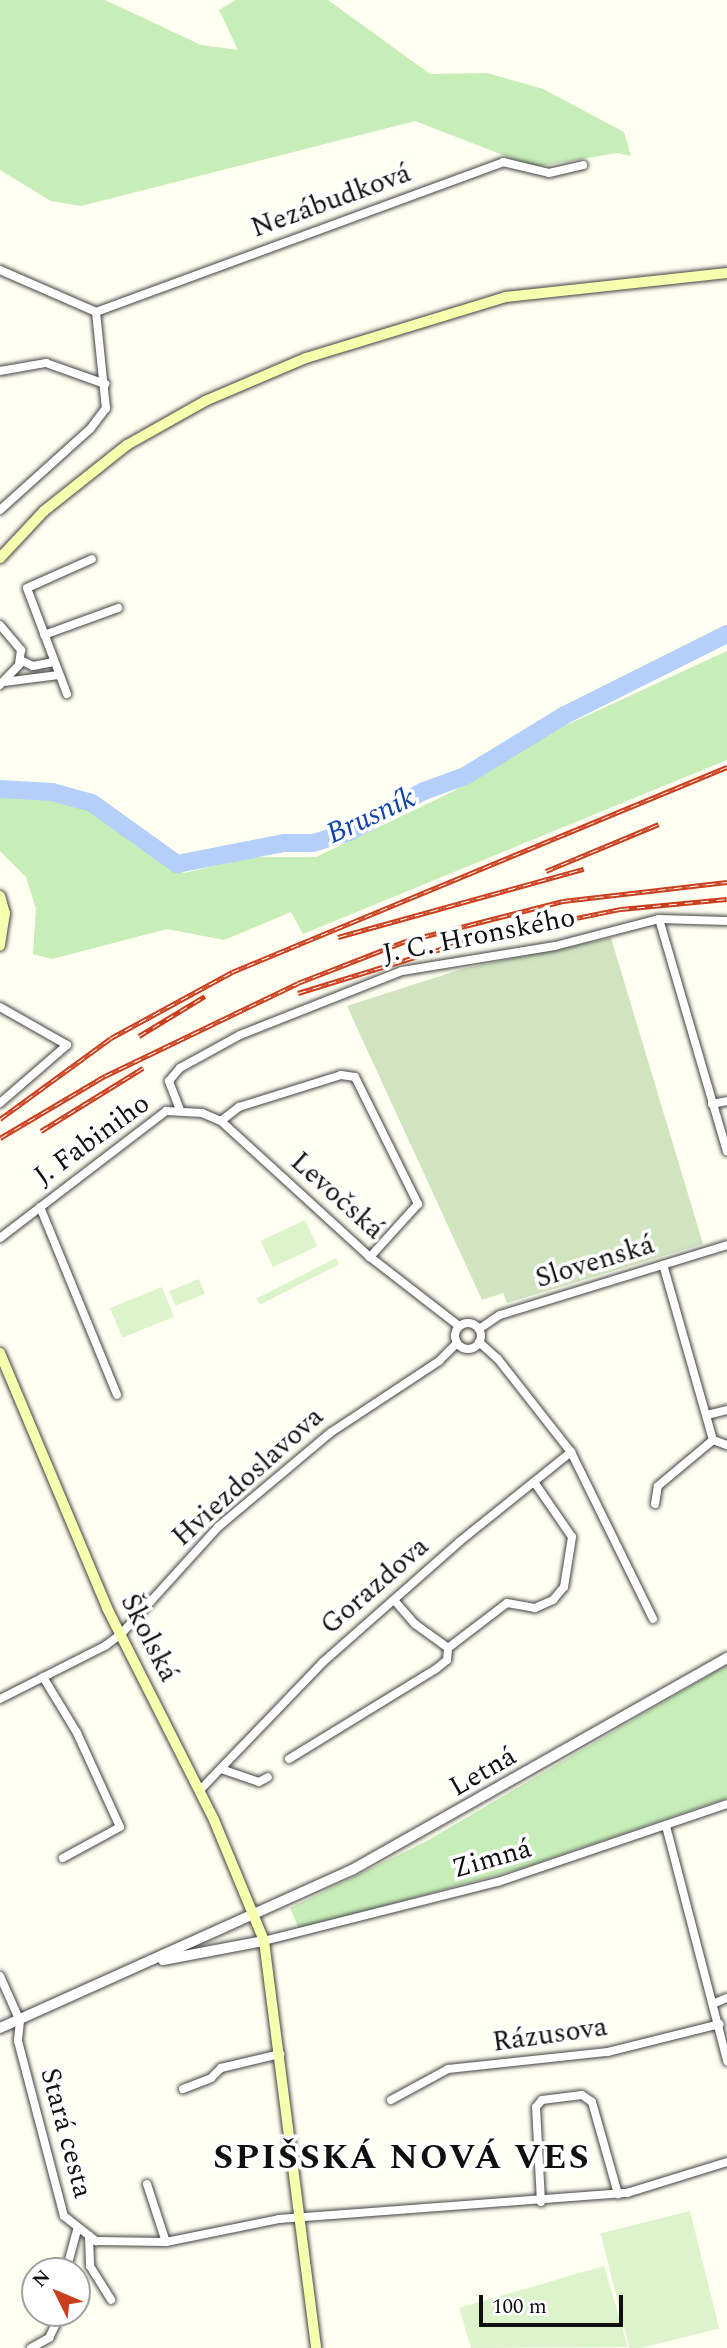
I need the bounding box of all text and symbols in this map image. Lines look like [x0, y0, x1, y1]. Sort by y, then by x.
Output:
street label: Nezábudková [247, 157, 415, 245]
water label: Brusník [321, 780, 421, 852]
street label: J. C. Hronského [380, 901, 578, 971]
street label: J. Fabiniho [28, 1087, 156, 1193]
street label: Levočská [283, 1145, 391, 1247]
street label: Slovenská [532, 1228, 658, 1296]
street label: Hviezdoslavova [165, 1400, 331, 1554]
street label: Gorazdova [314, 1530, 436, 1642]
street label: Školská [113, 1588, 185, 1688]
street label: Letná [444, 1740, 522, 1804]
street label: Zimná [449, 1832, 535, 1886]
street label: Rázusova [490, 2010, 610, 2060]
street label: Stará cesta [33, 2064, 99, 2202]
district label: SPIŠSKÁ NOVÁ VES [215, 2137, 589, 2179]
north arrow [21, 2257, 91, 2327]
text: N [26, 2263, 58, 2294]
scale bar [482, 2282, 626, 2326]
text: 100 m [492, 2291, 547, 2323]

